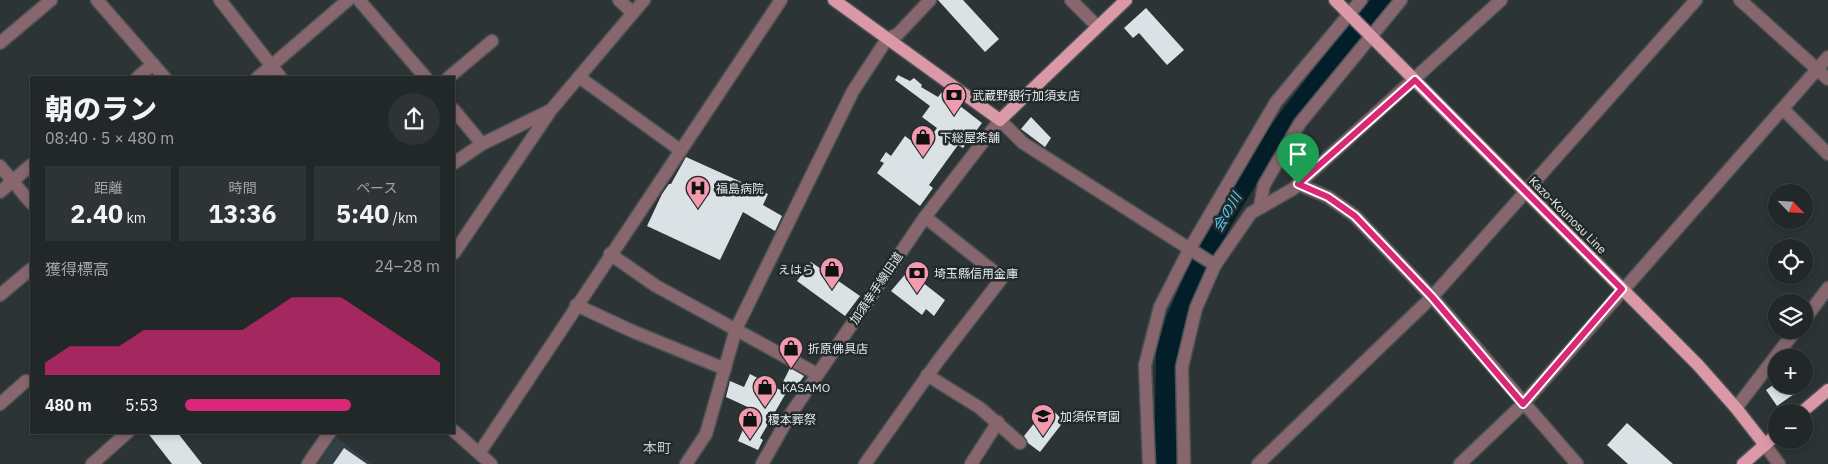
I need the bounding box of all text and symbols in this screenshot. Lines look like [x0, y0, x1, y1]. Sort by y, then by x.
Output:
bank icon: 武蔵野銀行加須支店 [941, 82, 967, 116]
place label: 武蔵野銀行加須支店 [972, 88, 1080, 103]
text: 朝のラン [45, 90, 157, 127]
button: share [388, 93, 440, 145]
shop icon: 下総屋茶舗 [910, 124, 936, 158]
text: 08:40 · 5 × 480 m [45, 128, 174, 148]
place label: 下総屋茶舗 [940, 130, 1000, 145]
pin [1277, 133, 1319, 184]
icon: arrive [1284, 140, 1312, 168]
street label: Kazo-Kounosu Line [1526, 173, 1610, 257]
hospital icon: 福島病院 [685, 175, 711, 209]
text: 距離 [94, 179, 122, 197]
text: 時間 [228, 179, 256, 197]
text: ペース [356, 179, 397, 197]
place label: 福島病院 [716, 181, 764, 196]
north arrow [1768, 184, 1812, 229]
map controls [1768, 184, 1813, 449]
water label: 会の川 [1209, 188, 1246, 235]
text: 2.40 [70, 197, 123, 230]
text: 13:36 [208, 197, 277, 230]
text: 5:40 [336, 197, 389, 230]
text: km [123, 209, 146, 227]
text: /km [389, 209, 418, 227]
button: locate [1768, 239, 1813, 284]
street label: 加須幸手線旧道 [846, 249, 906, 327]
text: 24–28 m [374, 256, 440, 276]
shop icon: えはら [819, 256, 845, 290]
text: 獲得標高 [45, 259, 109, 279]
bank icon: 埼玉縣信用金庫 [904, 260, 930, 294]
place label: えはら [778, 262, 814, 277]
place label: 埼玉縣信用金庫 [934, 266, 1018, 281]
button: layers [1768, 294, 1813, 339]
shop icon: 折原佛具店 [778, 335, 804, 369]
place label: 折原佛具店 [808, 341, 868, 356]
button: + [1768, 349, 1813, 394]
shop icon: KASAMO [752, 374, 778, 408]
place label: KASAMO [782, 380, 830, 395]
text: 480 m [45, 395, 92, 415]
text: 5:53 [125, 395, 158, 415]
school or university icon: 加須保育園 [1030, 403, 1056, 437]
button: − [1768, 404, 1813, 449]
shop icon: 榎本葬祭 [737, 406, 763, 440]
place label: 加須保育園 [1060, 409, 1120, 424]
place label: 榎本葬祭 [768, 412, 816, 427]
district label: 本町 [643, 439, 671, 457]

